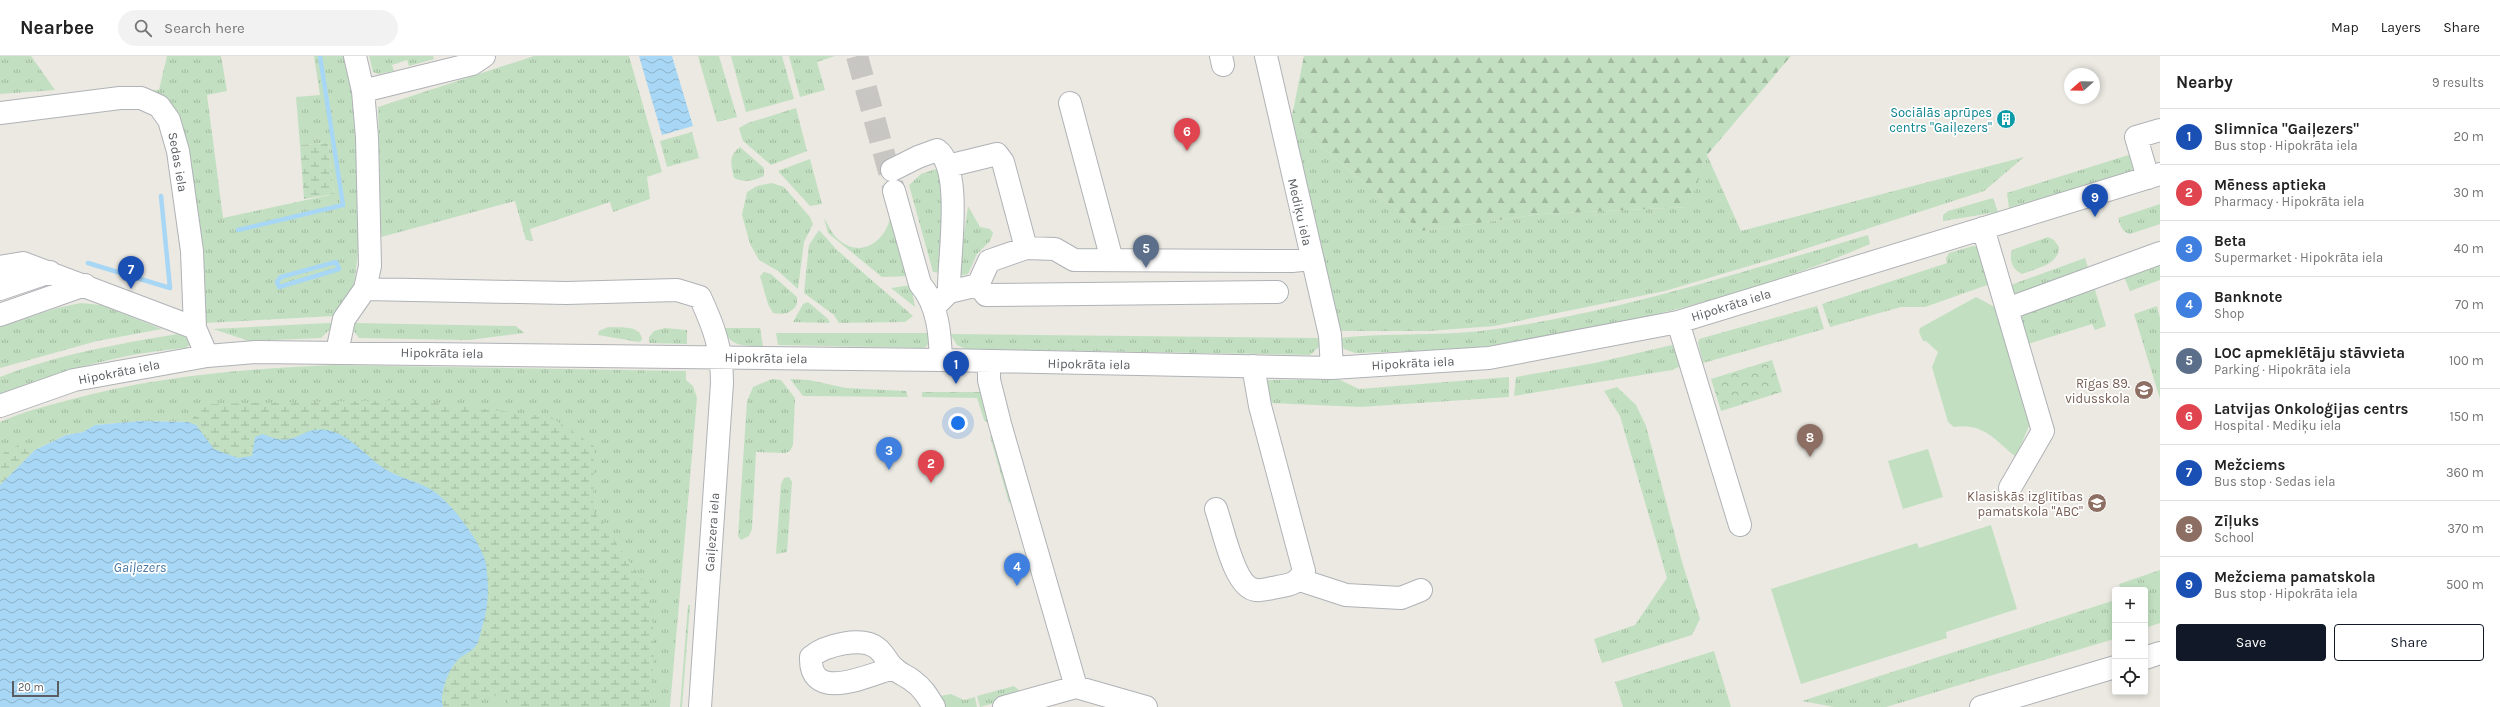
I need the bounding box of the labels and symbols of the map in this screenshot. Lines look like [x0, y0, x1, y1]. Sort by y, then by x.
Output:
north arrow [2064, 68, 2100, 104]
place label: Sociālās aprūpes centrs "Gaiļezers" [1889, 105, 1992, 136]
building icon: Sociālās aprūpes centrs "Gaiļezers" [1995, 108, 2017, 130]
pin: 6 [1174, 118, 1200, 151]
street label: Sedas iela [165, 131, 191, 193]
street label: Mediķu iela [1284, 177, 1315, 247]
pin: 9 [2082, 184, 2108, 217]
pin: 5 [1133, 235, 1159, 268]
pin: 7 [118, 256, 144, 289]
street label: Hipokrāta iela [1689, 286, 1773, 324]
street label: Hipokrāta iela [400, 345, 484, 361]
street label: Hipokrāta iela [724, 350, 808, 366]
pin: 1 [943, 351, 969, 384]
street label: Hipokrāta iela [1371, 353, 1455, 373]
street label: Hipokrāta iela [1047, 356, 1131, 372]
street label: Hipokrāta iela [77, 357, 161, 387]
place label: Rīgas 89. vidusskola [2065, 376, 2130, 406]
school or university icon: Rīgas 89. vidusskola [2133, 379, 2155, 401]
your location [948, 413, 968, 433]
pin: 8 [1797, 424, 1823, 457]
pin: 3 [876, 437, 902, 470]
pin: 2 [918, 450, 944, 483]
place label: Klasiskās izglītības pamatskola "ABC" [1967, 489, 2083, 519]
street label: Gaiļezera iela [702, 492, 723, 572]
school or university icon: Klasiskās izglītības pamatskola "ABC" [2086, 492, 2108, 514]
pin: 4 [1004, 553, 1030, 586]
water label: Gaiļezers [114, 559, 167, 576]
scale bar [12, 679, 59, 698]

